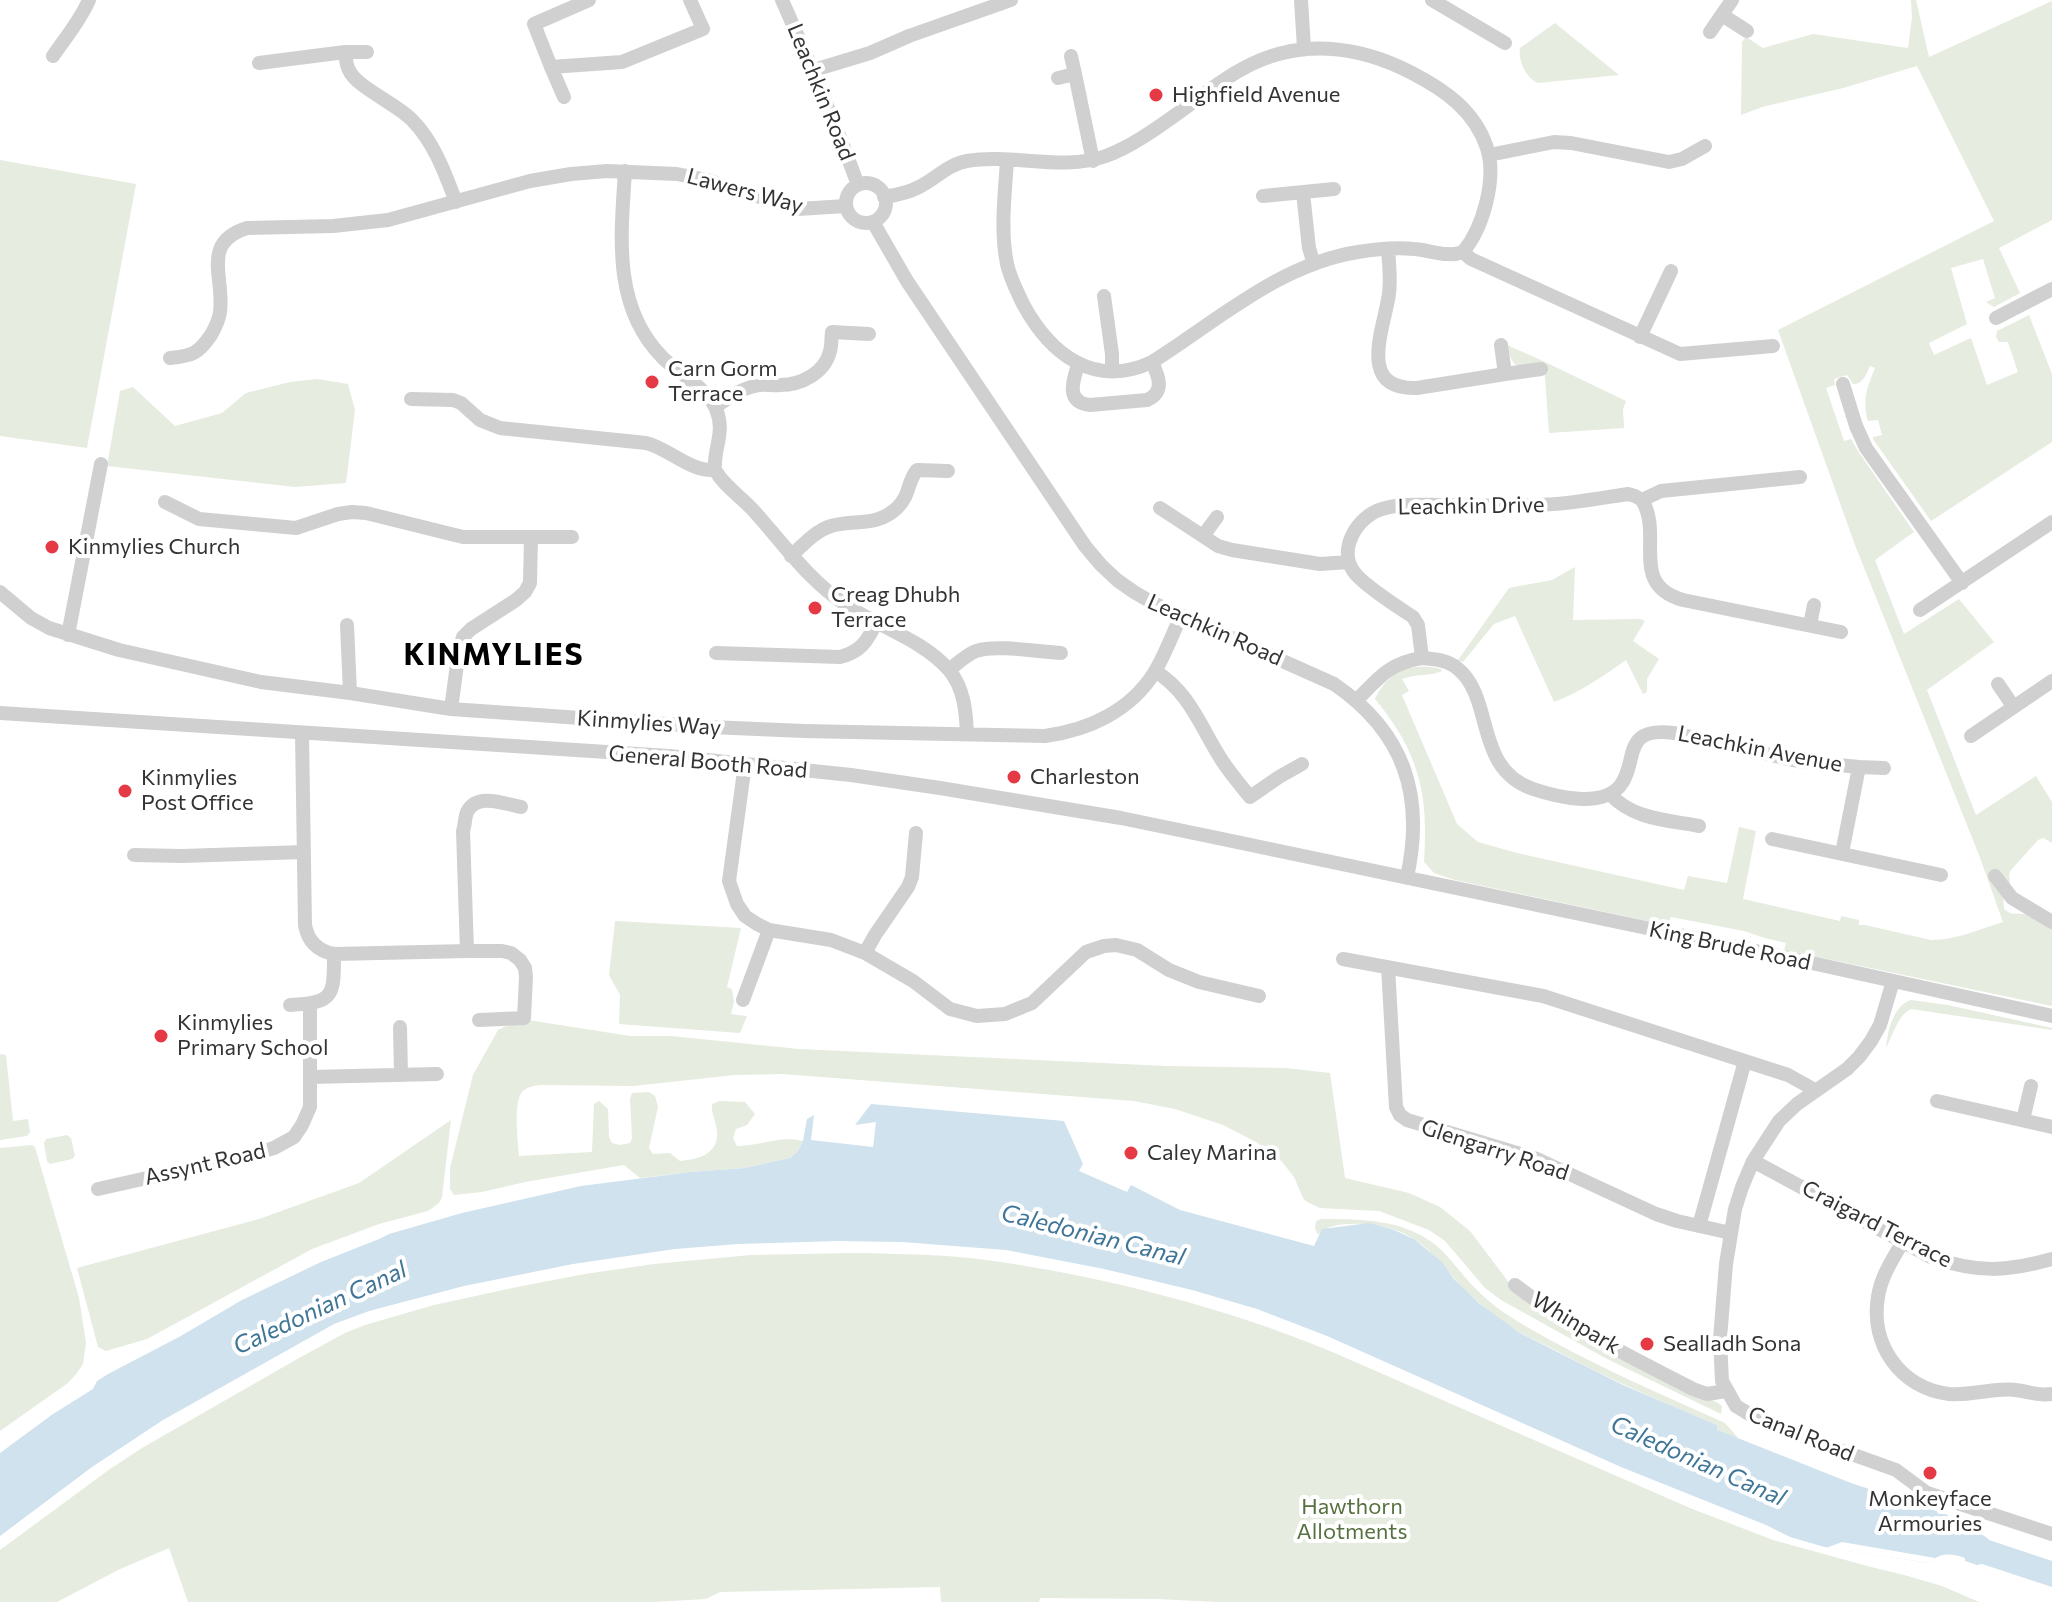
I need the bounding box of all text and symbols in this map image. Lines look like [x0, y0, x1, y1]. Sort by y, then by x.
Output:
street label: Leachkin Road [782, 20, 860, 164]
place label: Highfield Avenue [1172, 82, 1340, 108]
marker: Highfield Avenue [1147, 86, 1165, 104]
street label: Lawers Way [684, 163, 806, 219]
place label: Carn Gorm Terrace [668, 356, 777, 408]
marker: Carn Gorm Terrace [643, 373, 661, 391]
street label: Leachkin Drive [1397, 492, 1545, 520]
place label: Kinmylies Church [68, 534, 240, 560]
marker: Kinmylies Church [43, 538, 61, 556]
place label: Creag Dhubh Terrace [831, 582, 960, 634]
street label: Leachkin Road [1143, 588, 1287, 672]
marker: Creag Dhubh Terrace [806, 599, 824, 617]
district label: KINMYLIES [403, 637, 585, 673]
street label: Kinmylies Way [576, 705, 722, 741]
street label: Leachkin Avenue [1676, 720, 1844, 778]
street label: General Booth Road [608, 740, 808, 784]
place label: Charleston [1030, 764, 1140, 790]
place label: Kinmylies Post Office [141, 765, 254, 816]
marker: Charleston [1005, 768, 1023, 786]
marker: Kinmylies Post Office [116, 782, 134, 800]
street label: King Brude Road [1647, 916, 1813, 976]
place label: Kinmylies Primary School [177, 1010, 329, 1062]
marker: Kinmylies Primary School [152, 1027, 170, 1045]
street label: Glengarry Road [1418, 1114, 1572, 1186]
street label: Assynt Road [142, 1137, 268, 1191]
place label: Caley Marina [1147, 1140, 1277, 1166]
marker: Caley Marina [1122, 1144, 1140, 1162]
street label: Craigard Terrace [1798, 1175, 1956, 1273]
water label: Caledonian Canal [998, 1198, 1188, 1272]
water label: Caledonian Canal [229, 1255, 411, 1361]
street label: Whinpark [1527, 1286, 1625, 1360]
place label: Sealladh Sona [1663, 1331, 1801, 1357]
marker: Sealladh Sona [1638, 1335, 1656, 1353]
street label: Canal Road [1744, 1401, 1858, 1467]
water label: Caledonian Canal [1606, 1410, 1790, 1512]
marker: Monkeyface Armouries [1921, 1464, 1939, 1482]
place label: Monkeyface Armouries [1868, 1486, 1992, 1538]
park label: Hawthorn Allotments [1297, 1494, 1407, 1546]

